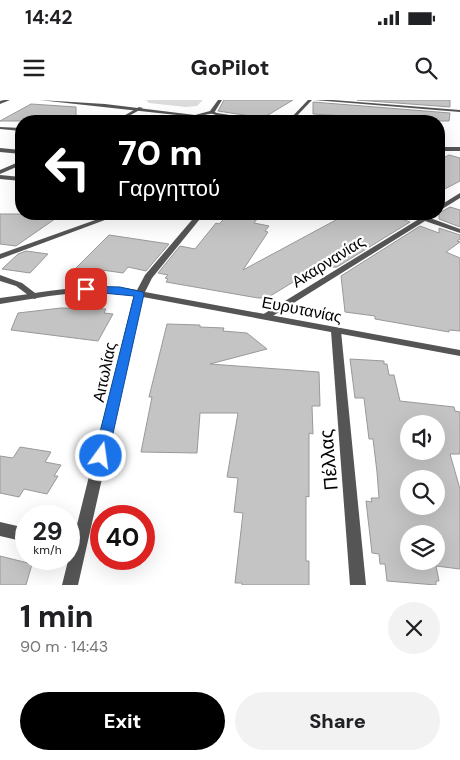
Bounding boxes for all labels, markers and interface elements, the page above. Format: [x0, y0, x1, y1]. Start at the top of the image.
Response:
text: 14:42 [25, 5, 72, 30]
text: GoPilot [191, 53, 269, 82]
icon: menu [20, 54, 48, 82]
icon: search [412, 54, 440, 82]
text: 70 m [118, 130, 202, 176]
icon: left [35, 135, 100, 200]
text: Γαργηττού [118, 174, 220, 203]
street label: Ακαρνανίας [288, 230, 369, 292]
pin [65, 268, 107, 310]
icon: arrive [72, 275, 100, 303]
street label: Ευρυτανίας [260, 291, 344, 328]
street label: Αιτωλίας [88, 340, 121, 404]
map controls [400, 415, 445, 570]
button: sound [400, 415, 445, 460]
street label: Πέλλας [313, 428, 344, 491]
position arrow [74, 429, 126, 481]
button: search [400, 470, 445, 515]
speed limit sign: 40 [90, 505, 155, 570]
text: 29 [32, 515, 63, 548]
button: layers [400, 525, 445, 570]
text: km/h [33, 542, 62, 558]
text: 1 min [20, 597, 93, 636]
button: close [388, 602, 440, 654]
text: 90 m · 14:43 [20, 636, 108, 657]
button: Exit [20, 692, 225, 750]
button: Share [235, 692, 440, 750]

